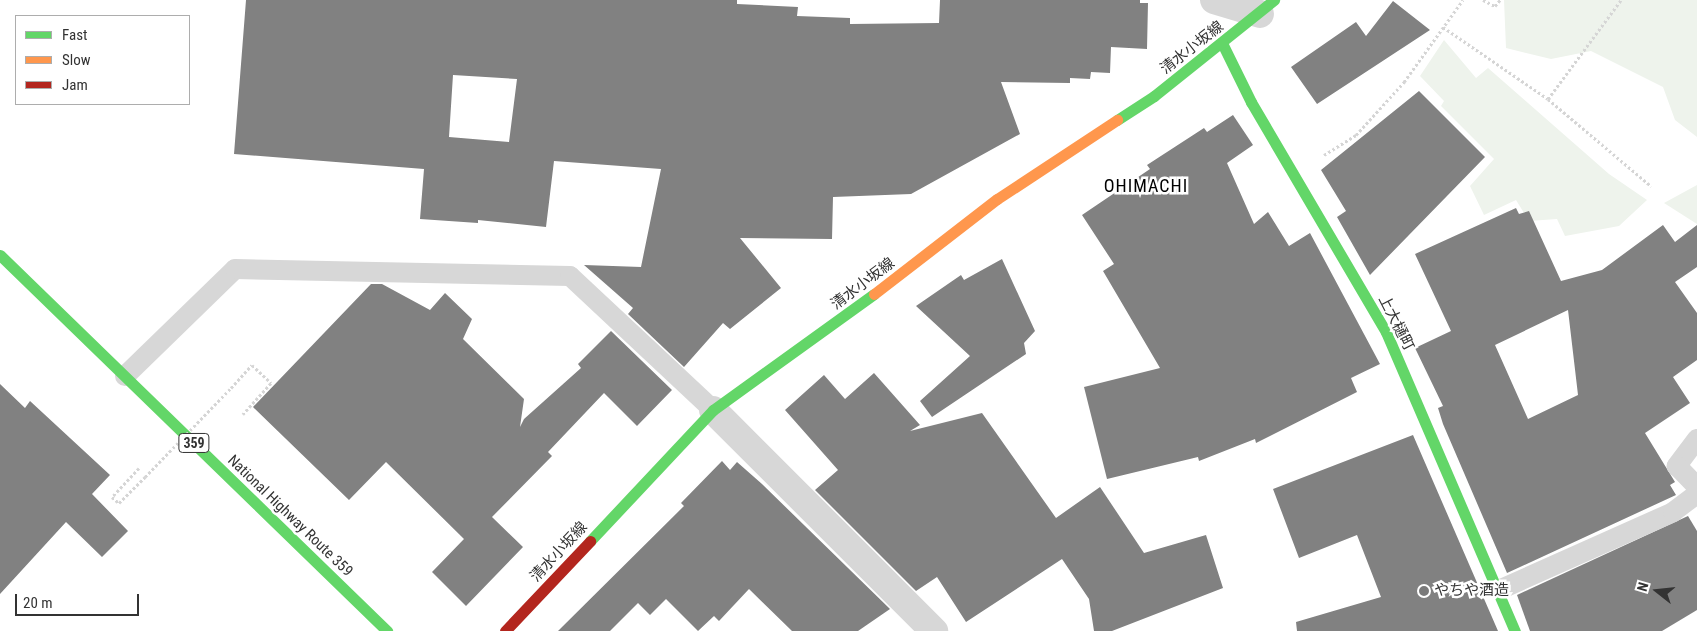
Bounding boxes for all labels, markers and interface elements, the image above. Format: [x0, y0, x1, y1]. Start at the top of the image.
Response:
legend [15, 15, 190, 105]
street label: 清水小坂線 [1157, 18, 1227, 78]
text: Fast [62, 26, 87, 44]
text: Slow [62, 51, 91, 69]
text: Jam [62, 76, 88, 94]
district label: OHIMACHI [1103, 175, 1189, 197]
street label: 清水小坂線 [828, 254, 898, 314]
street label: 上大樋町 [1374, 292, 1418, 354]
road number: 359 [178, 432, 210, 454]
street label: National Highway Route 359 [224, 452, 356, 580]
street label: 清水小坂線 [527, 518, 591, 586]
north arrow [1632, 566, 1682, 616]
text: N [1634, 581, 1651, 593]
place label: やちや酒造 [1434, 582, 1509, 600]
scale bar [18, 584, 141, 616]
marker: やちや酒造 [1418, 585, 1430, 597]
text: 20 m [23, 594, 53, 612]

